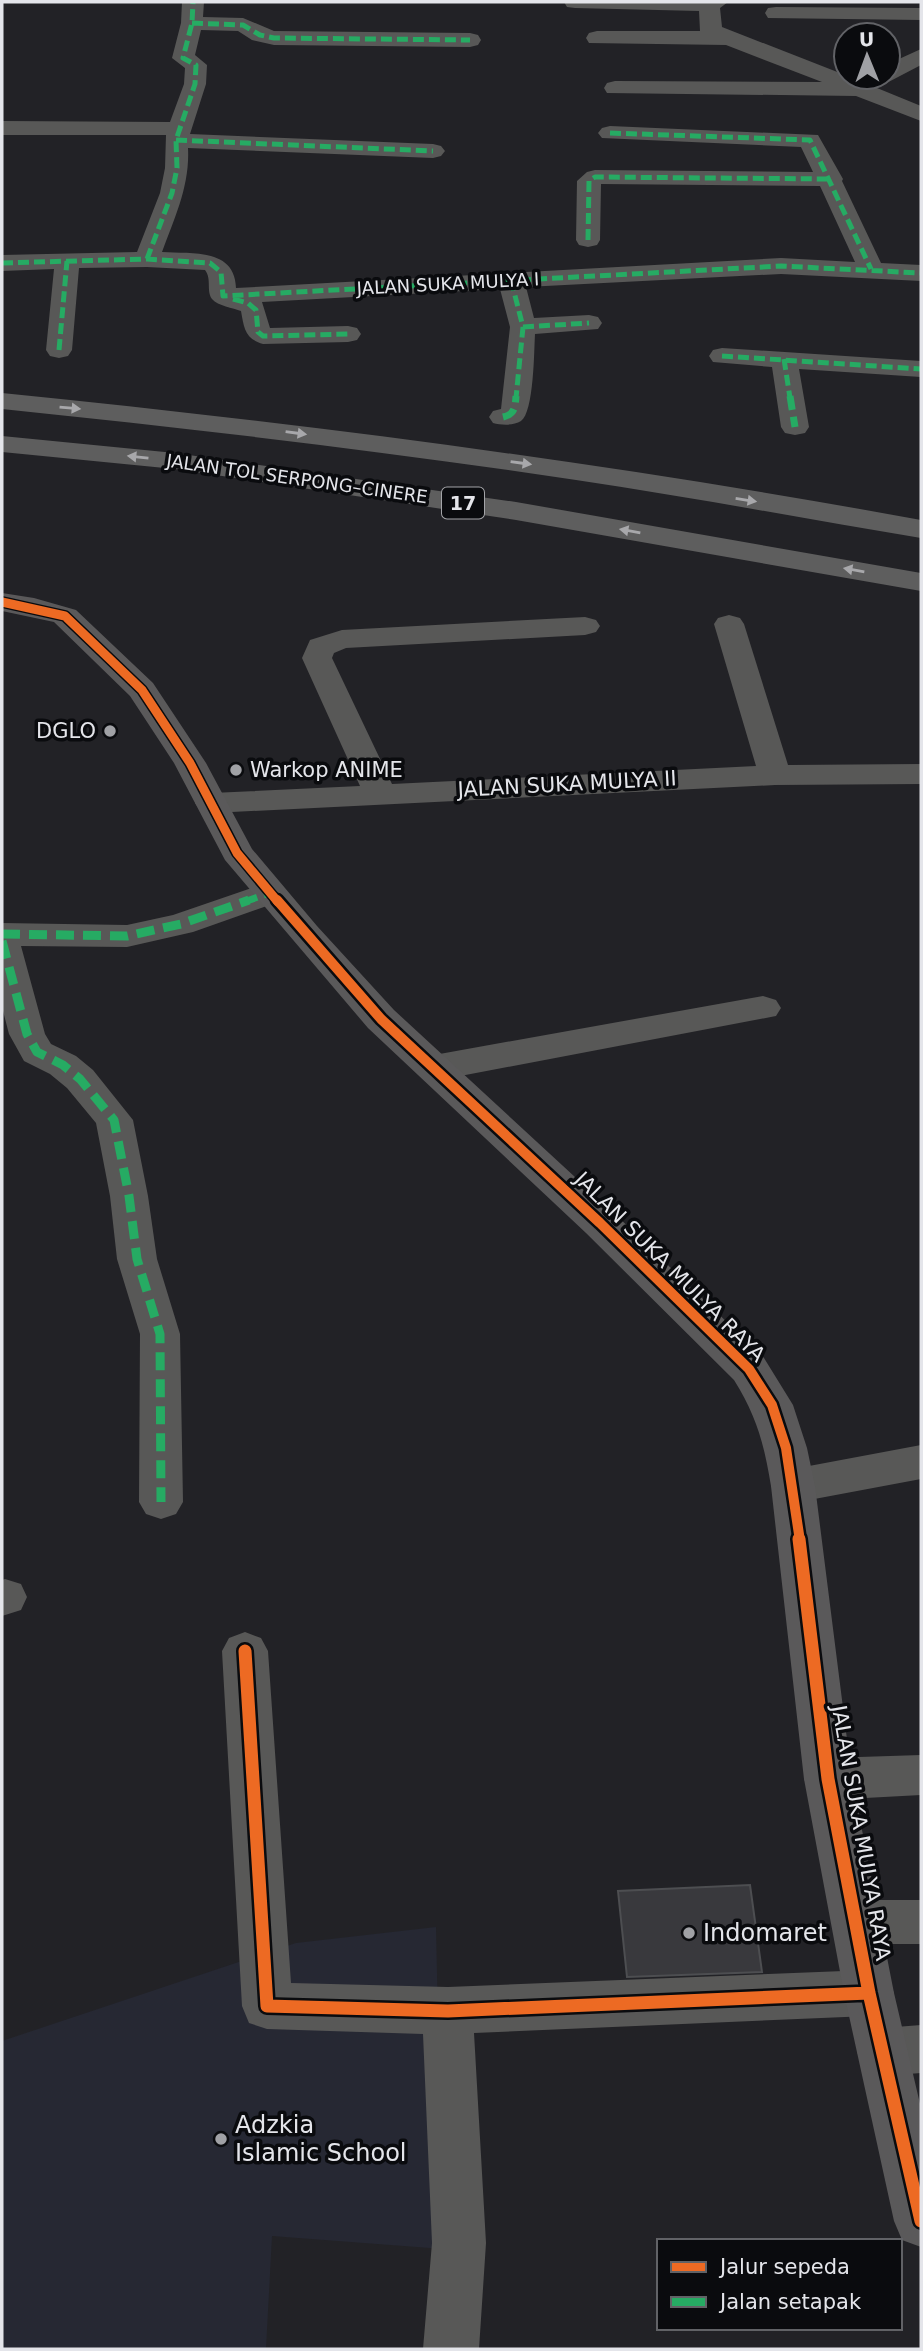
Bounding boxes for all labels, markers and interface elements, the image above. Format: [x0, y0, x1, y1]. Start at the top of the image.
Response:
north arrow [832, 21, 902, 91]
text: U [859, 28, 875, 50]
street label: JALAN SUKA MULYA I [355, 268, 540, 299]
one-way arrow [59, 402, 81, 413]
one-way arrow [285, 427, 307, 438]
street label: JALAN TOL SERPONG–CINERE [164, 450, 429, 507]
one-way arrow [127, 451, 149, 462]
one-way arrow [510, 458, 532, 469]
road number: 17 [442, 488, 484, 518]
one-way arrow [735, 495, 757, 506]
one-way arrow [619, 525, 641, 536]
one-way arrow [843, 564, 865, 575]
place label: DGLO [36, 719, 96, 743]
marker: DGLO [102, 723, 118, 739]
place label: Warkop ANIME [250, 758, 403, 782]
marker: Warkop ANIME [228, 762, 244, 778]
street label: JALAN SUKA MULYA II [455, 766, 677, 802]
street label: JALAN SUKA MULYA RAYA [569, 1166, 770, 1367]
street label: JALAN SUKA MULYA RAYA [826, 1701, 895, 1963]
place label: Indomaret [703, 1919, 827, 1947]
marker: Indomaret [681, 1925, 697, 1941]
place label: Adzkia Islamic School [235, 2111, 407, 2167]
marker: Adzkia Islamic School [213, 2131, 229, 2147]
legend [657, 2239, 902, 2330]
text: Jalur sepeda [718, 2255, 850, 2279]
text: Jalan setapak [718, 2290, 862, 2314]

